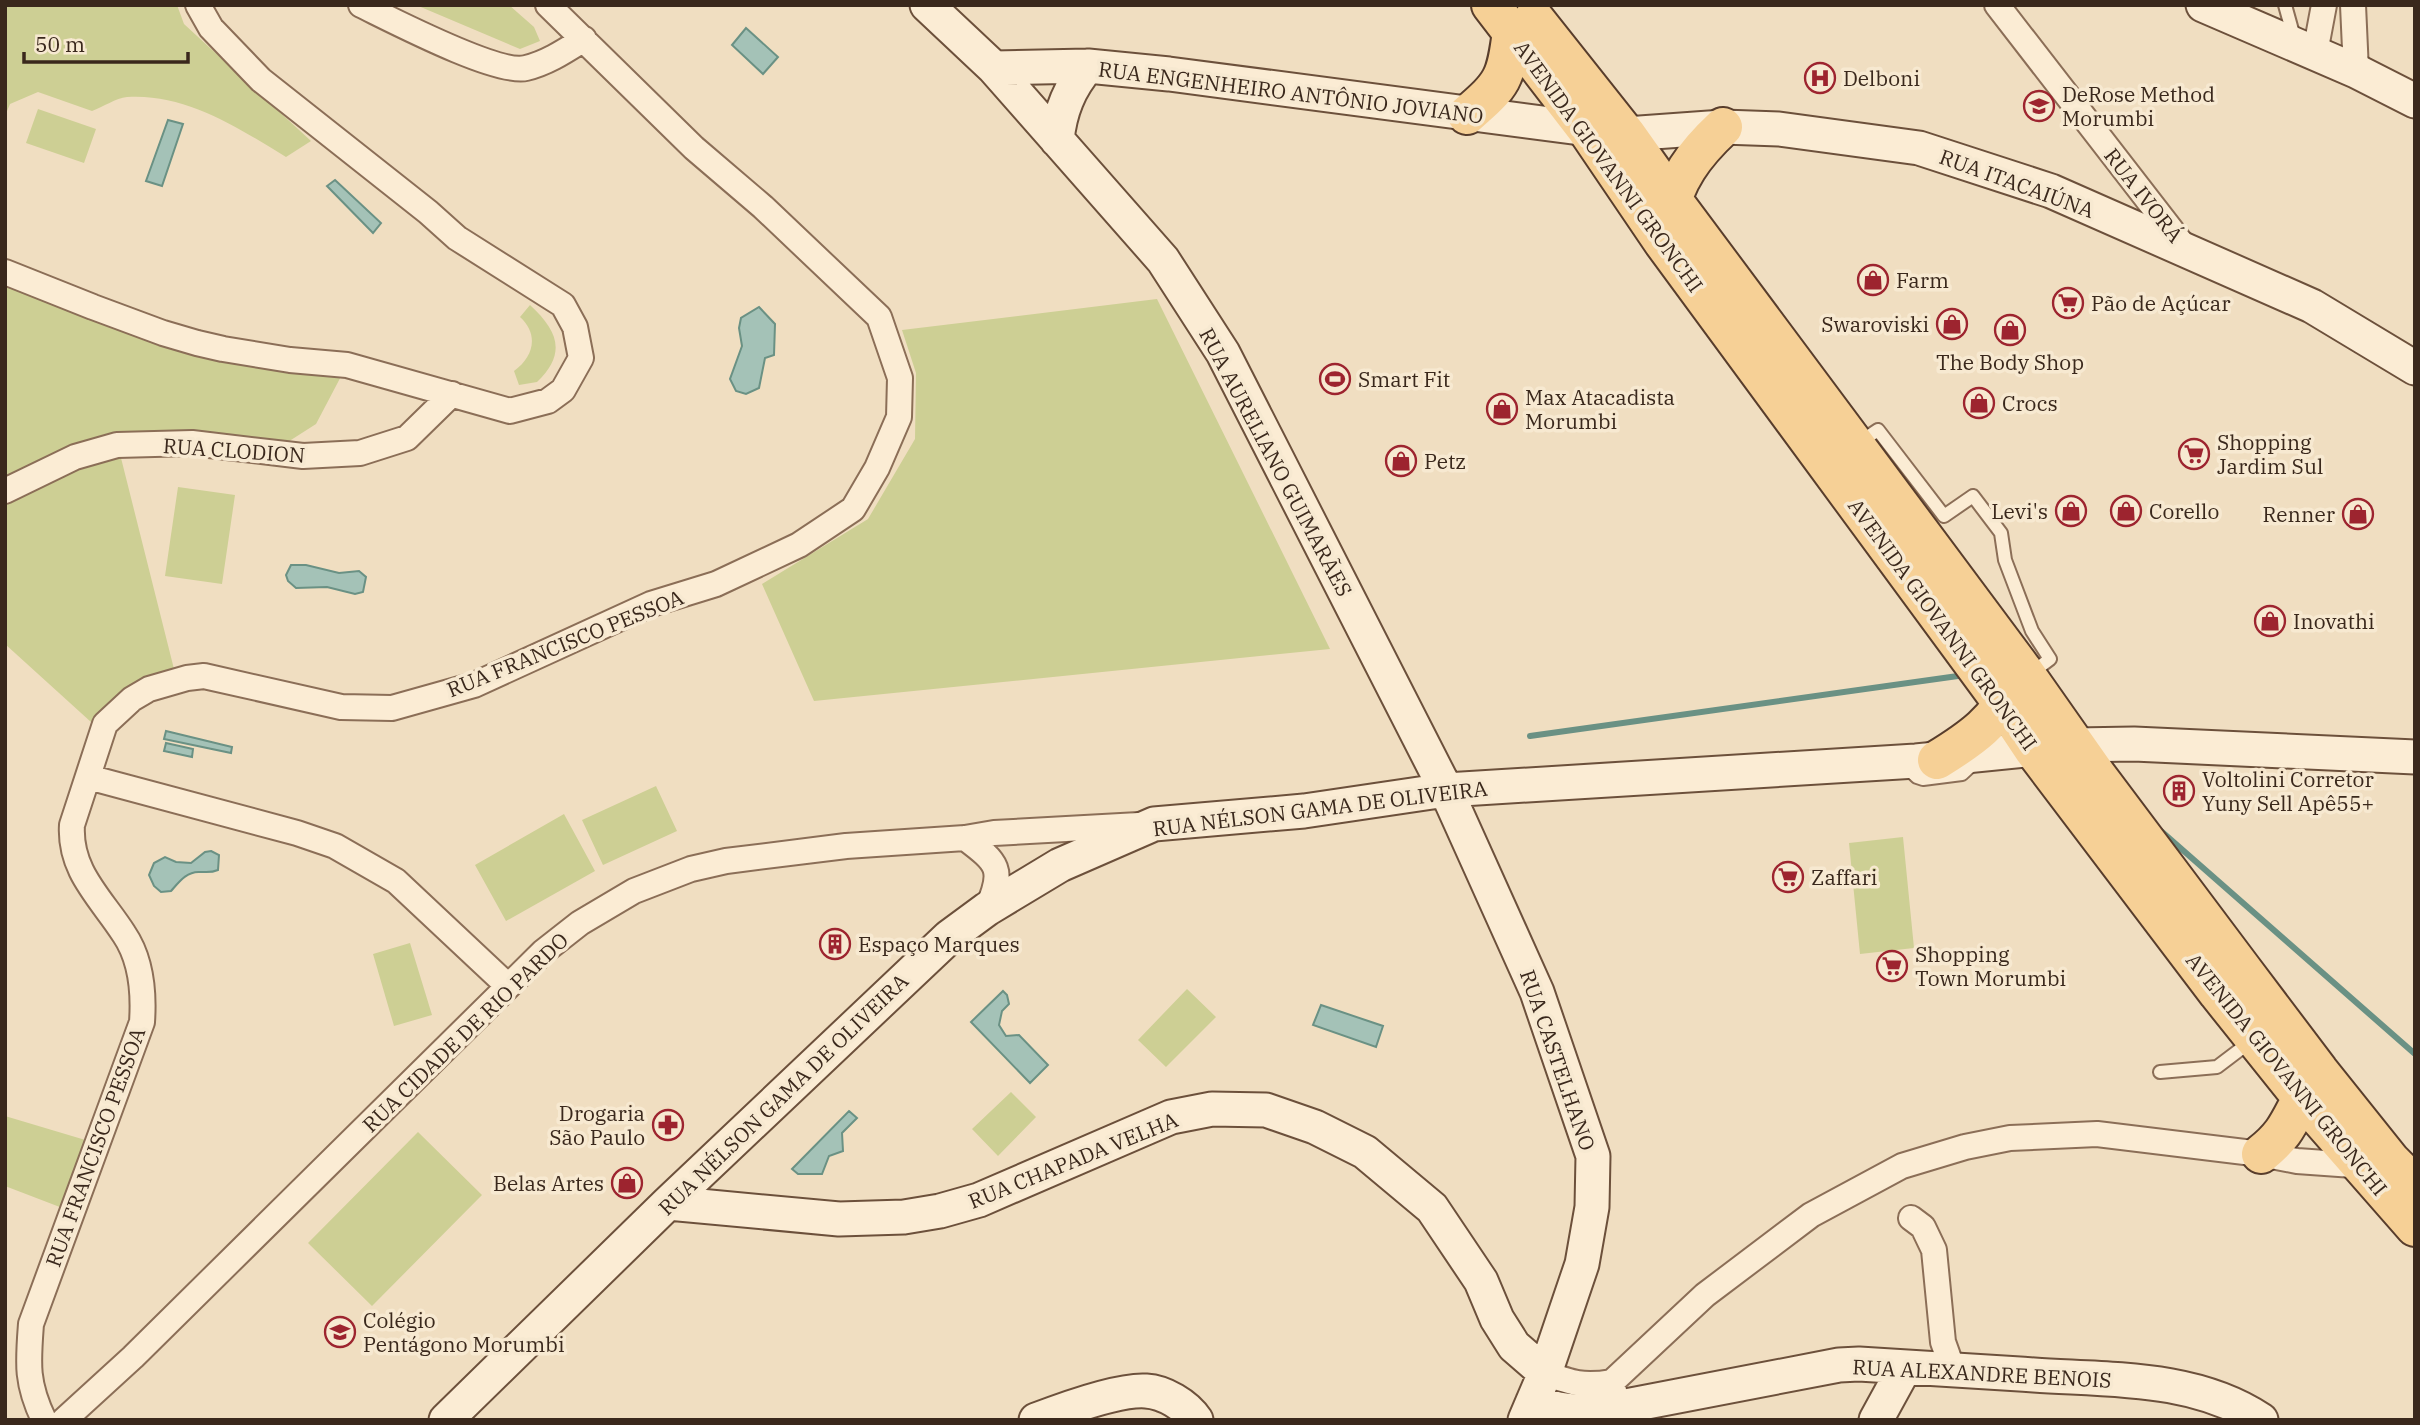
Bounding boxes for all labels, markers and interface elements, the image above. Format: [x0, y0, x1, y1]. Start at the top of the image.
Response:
scale bar [24, 21, 189, 65]
text: 50 m [35, 30, 85, 58]
street label: AVENIDA GIOVANNI GRONCHI [1508, 34, 1710, 298]
street label: RUA ENGENHEIRO ANTÔNIO JOVIANO [1097, 54, 1485, 130]
hospital icon: Delboni [1803, 61, 1837, 95]
place label: Delboni [1843, 64, 1920, 92]
place label: DeRose Method Morumbi [2062, 80, 2215, 132]
school or university icon: DeRose Method Morumbi [2022, 89, 2056, 123]
street label: RUA ITACAIÚNA [1936, 142, 2099, 224]
street label: RUA IVORÁ [2098, 142, 2190, 248]
shop icon: Farm [1856, 263, 1890, 297]
place label: Farm [1896, 266, 1949, 294]
supermarket icon: Pão de Açúcar [2051, 286, 2085, 320]
place label: Pão de Açúcar [2091, 289, 2231, 317]
shop icon: Swaroviski [1935, 307, 1969, 341]
place label: Swaroviski [1821, 310, 1929, 338]
shop icon: The Body Shop [1993, 313, 2027, 347]
street label: RUA AURELIANO GUIMARÃES [1193, 323, 1359, 601]
place label: The Body Shop [1936, 348, 2084, 376]
sports icon: Smart Fit [1318, 362, 1352, 396]
place label: Smart Fit [1358, 365, 1450, 393]
place label: Max Atacadista Morumbi [1525, 383, 1675, 435]
shop icon: Crocs [1962, 386, 1996, 420]
place label: Crocs [2002, 389, 2058, 417]
shop icon: Max Atacadista Morumbi [1485, 392, 1519, 426]
place label: Shopping Jardim Sul [2217, 428, 2323, 480]
street label: RUA CLODION [162, 431, 306, 469]
supermarket icon: Shopping Jardim Sul [2177, 437, 2211, 471]
shop icon: Petz [1384, 444, 1418, 478]
place label: Petz [1424, 447, 1466, 475]
street label: AVENIDA GIOVANNI GRONCHI [1842, 492, 2044, 756]
shop icon: Levi's [2054, 494, 2088, 528]
shop icon: Corello [2109, 494, 2143, 528]
place label: Levi's [1991, 497, 2048, 525]
place label: Corello [2149, 497, 2219, 525]
shop icon: Renner [2341, 497, 2375, 531]
place label: Renner [2263, 500, 2336, 528]
street label: RUA FRANCISCO PESSOA [443, 582, 688, 703]
shop icon: Inovathi [2253, 604, 2287, 638]
place label: Inovathi [2293, 607, 2375, 635]
place label: Voltolini Corretor Yuny Sell Apê55+ [2202, 765, 2374, 817]
street label: RUA NÉLSON GAMA DE OLIVEIRA [1151, 773, 1490, 842]
building icon: Voltolini Corretor Yuny Sell Apê55+ [2162, 774, 2196, 808]
supermarket icon: Zaffari [1771, 860, 1805, 894]
place label: Zaffari [1811, 863, 1878, 891]
street label: RUA CIDADE DE RIO PARDO [356, 926, 574, 1138]
building icon: Espaço Marques [818, 927, 852, 961]
place label: Espaço Marques [858, 930, 1020, 958]
place label: Shopping Town Morumbi [1915, 940, 2066, 992]
street label: AVENIDA GIOVANNI GRONCHI [2180, 947, 2394, 1201]
supermarket icon: Shopping Town Morumbi [1875, 949, 1909, 983]
street label: RUA NÉLSON GAMA DE OLIVEIRA [652, 966, 914, 1221]
street label: RUA CASTELHANO [1514, 966, 1602, 1154]
street label: RUA FRANCISCO PESSOA [39, 1023, 152, 1271]
place label: Drogaria São Paulo [549, 1099, 645, 1151]
street label: RUA CHAPADA VELHA [964, 1105, 1182, 1215]
pharmacy icon: Drogaria São Paulo [651, 1108, 685, 1142]
shop icon: Belas Artes [610, 1166, 644, 1200]
place label: Belas Artes [493, 1169, 604, 1197]
place label: Colégio Pentágono Morumbi [363, 1306, 565, 1358]
school or university icon: Colégio Pentágono Morumbi [323, 1315, 357, 1349]
street label: RUA ALEXANDRE BENOIS [1852, 1352, 2112, 1394]

